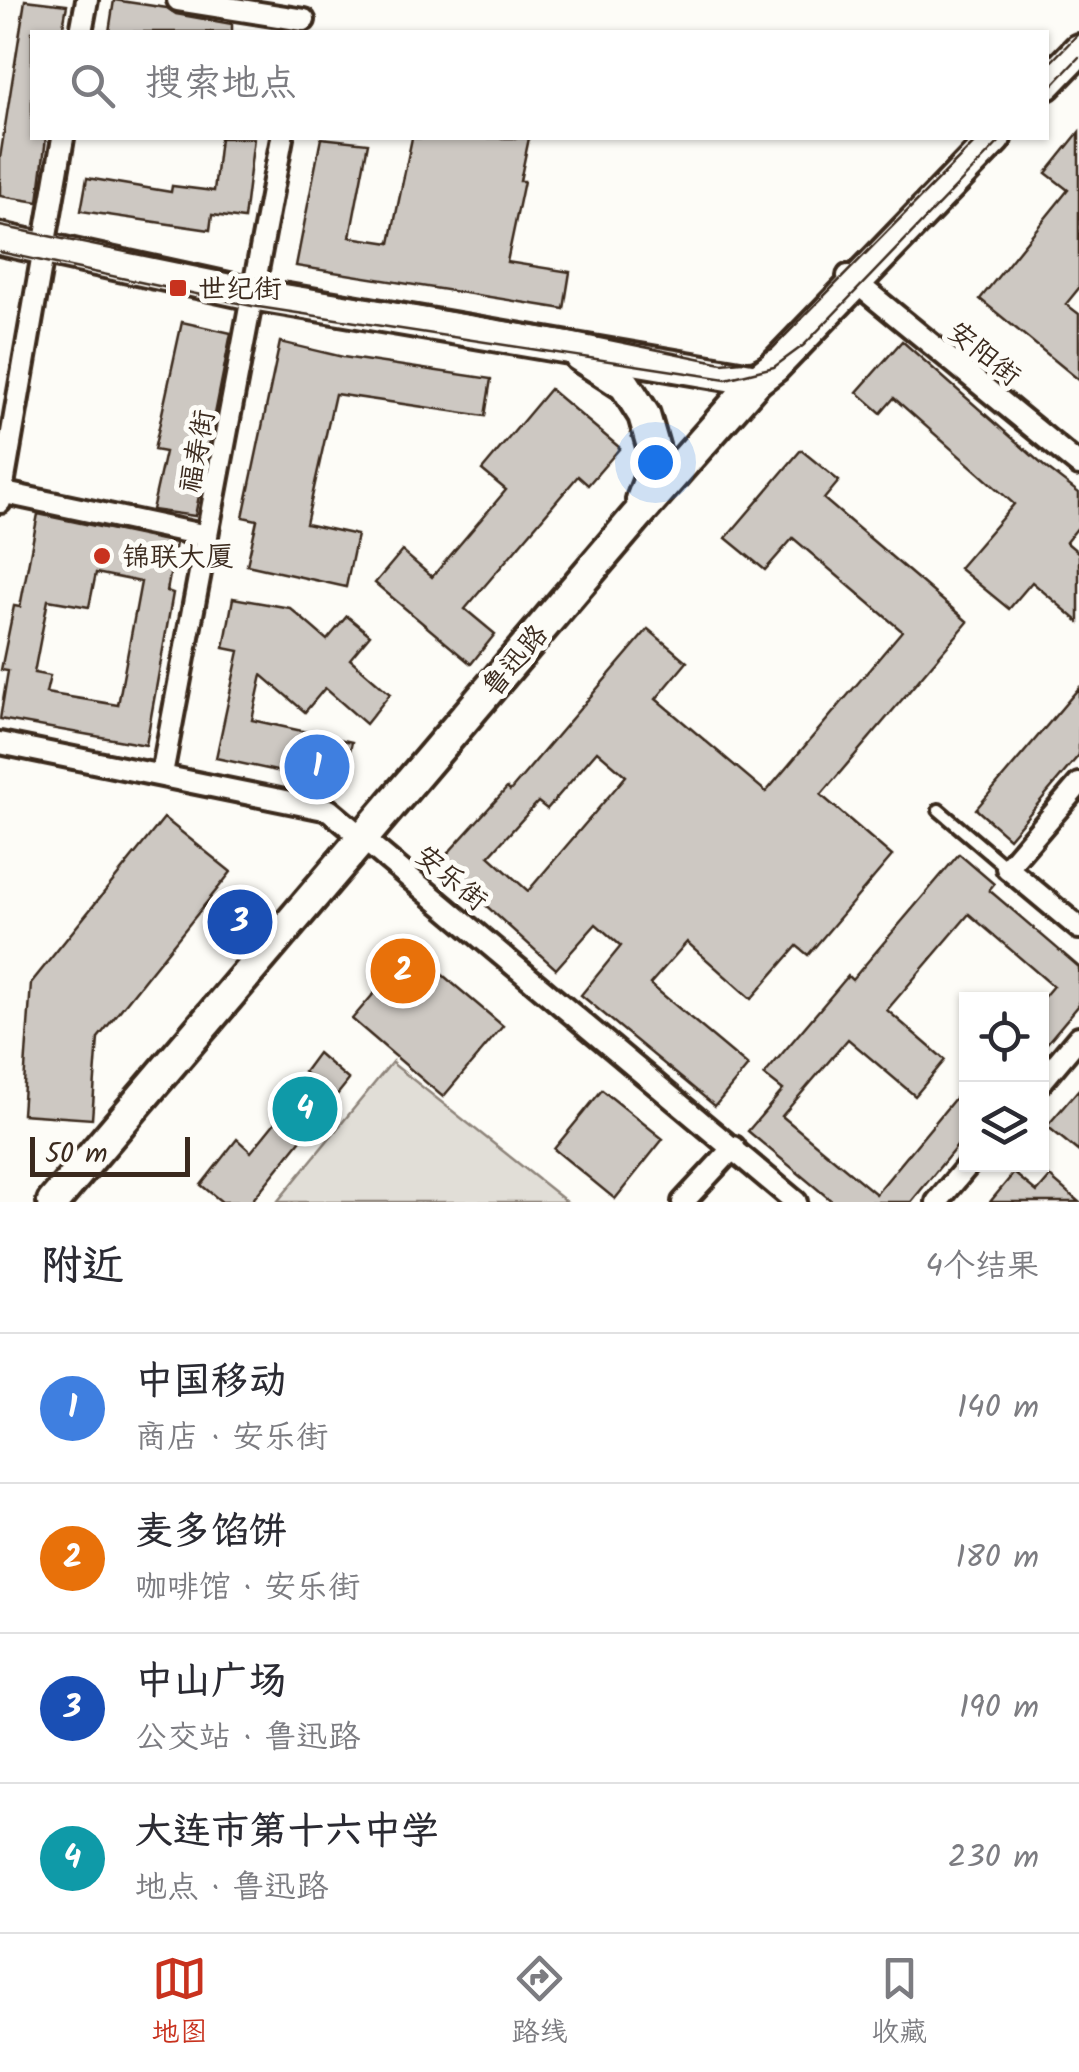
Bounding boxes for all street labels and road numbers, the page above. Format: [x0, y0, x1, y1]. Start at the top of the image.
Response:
street label: 安阳街 [937, 311, 1030, 399]
street label: 福寿街 [168, 406, 229, 497]
street label: 鲁迅路 [472, 615, 560, 708]
street label: 安乐街 [404, 835, 497, 923]

